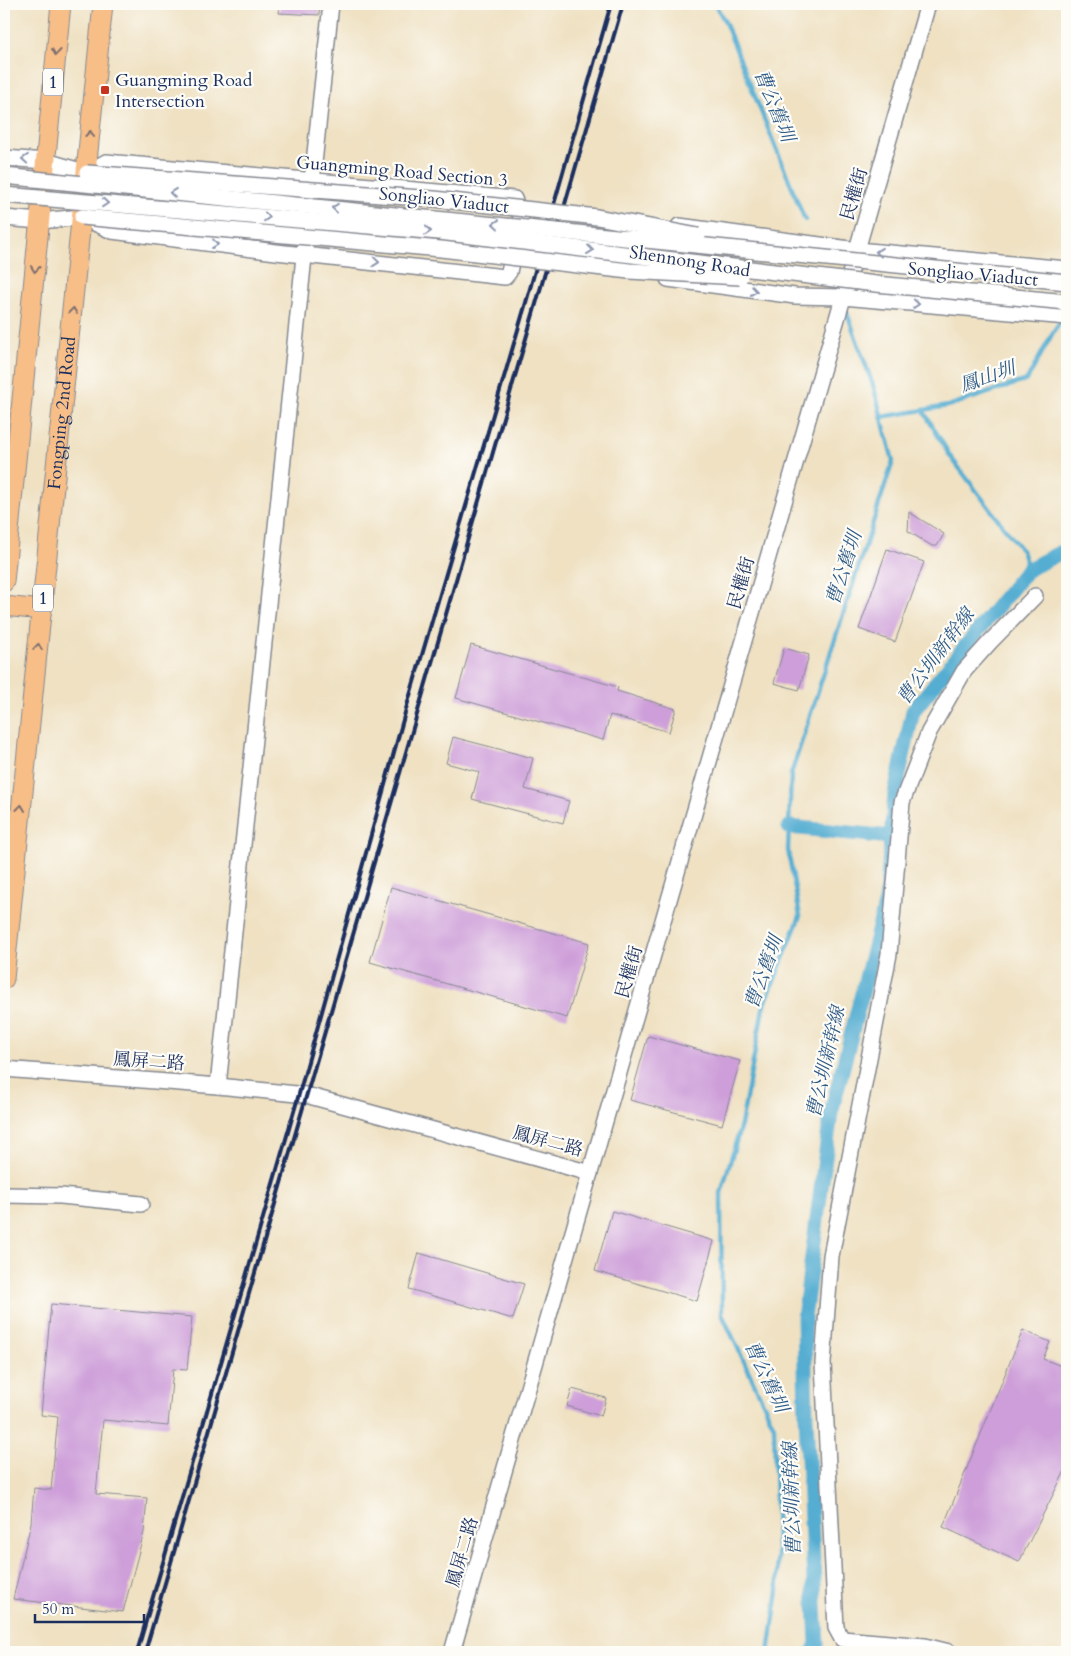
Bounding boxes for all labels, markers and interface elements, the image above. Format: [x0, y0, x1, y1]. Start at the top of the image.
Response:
one-way arrow [51, 49, 62, 57]
water label: 曹公舊圳 [748, 65, 801, 148]
road number: 1 [43, 68, 63, 95]
place label: Guangming Road Intersection [115, 68, 253, 114]
marker: Guangming Road Intersection [99, 84, 111, 96]
one-way arrow [85, 130, 96, 138]
street label: Guangming Road Section 3 [295, 150, 509, 193]
one-way arrow [20, 154, 28, 165]
street label: 民權街 [835, 165, 874, 224]
street label: Songliao Viaduct [378, 181, 510, 220]
one-way arrow [169, 187, 177, 198]
one-way arrow [101, 197, 109, 208]
one-way arrow [330, 203, 338, 214]
one-way arrow [263, 211, 271, 222]
one-way arrow [492, 219, 500, 230]
one-way arrow [425, 225, 433, 236]
one-way arrow [211, 238, 219, 249]
street label: Shennong Road [628, 240, 753, 283]
one-way arrow [586, 244, 594, 255]
one-way arrow [875, 247, 883, 258]
one-way arrow [373, 256, 381, 267]
street label: Songliao Viaduct [907, 256, 1039, 293]
one-way arrow [30, 266, 41, 274]
one-way arrow [750, 285, 759, 295]
one-way arrow [912, 298, 920, 309]
one-way arrow [67, 307, 78, 315]
street label: Fongping 2nd Road [42, 335, 82, 491]
water label: 鳳山圳 [956, 354, 1021, 399]
water label: 曹公舊圳 [820, 525, 869, 608]
street label: 民權街 [722, 554, 761, 613]
road number: 1 [33, 584, 53, 612]
water label: 曹公圳新幹線 [891, 602, 982, 710]
one-way arrow [32, 642, 43, 650]
one-way arrow [15, 804, 26, 812]
water label: 曹公舊圳 [739, 929, 790, 1013]
street label: 民權街 [610, 943, 649, 1002]
water label: 曹公圳新幹線 [800, 1002, 852, 1121]
street label: 鳳屏二路 [112, 1047, 186, 1076]
street label: 鳳屏二路 [510, 1120, 586, 1163]
water label: 曹公舊圳 [738, 1336, 795, 1419]
water label: 曹公圳新幹線 [777, 1440, 807, 1556]
street label: 鳳屏二路 [441, 1514, 484, 1590]
scale bar [35, 1591, 144, 1623]
text: 50 m [42, 1599, 74, 1619]

